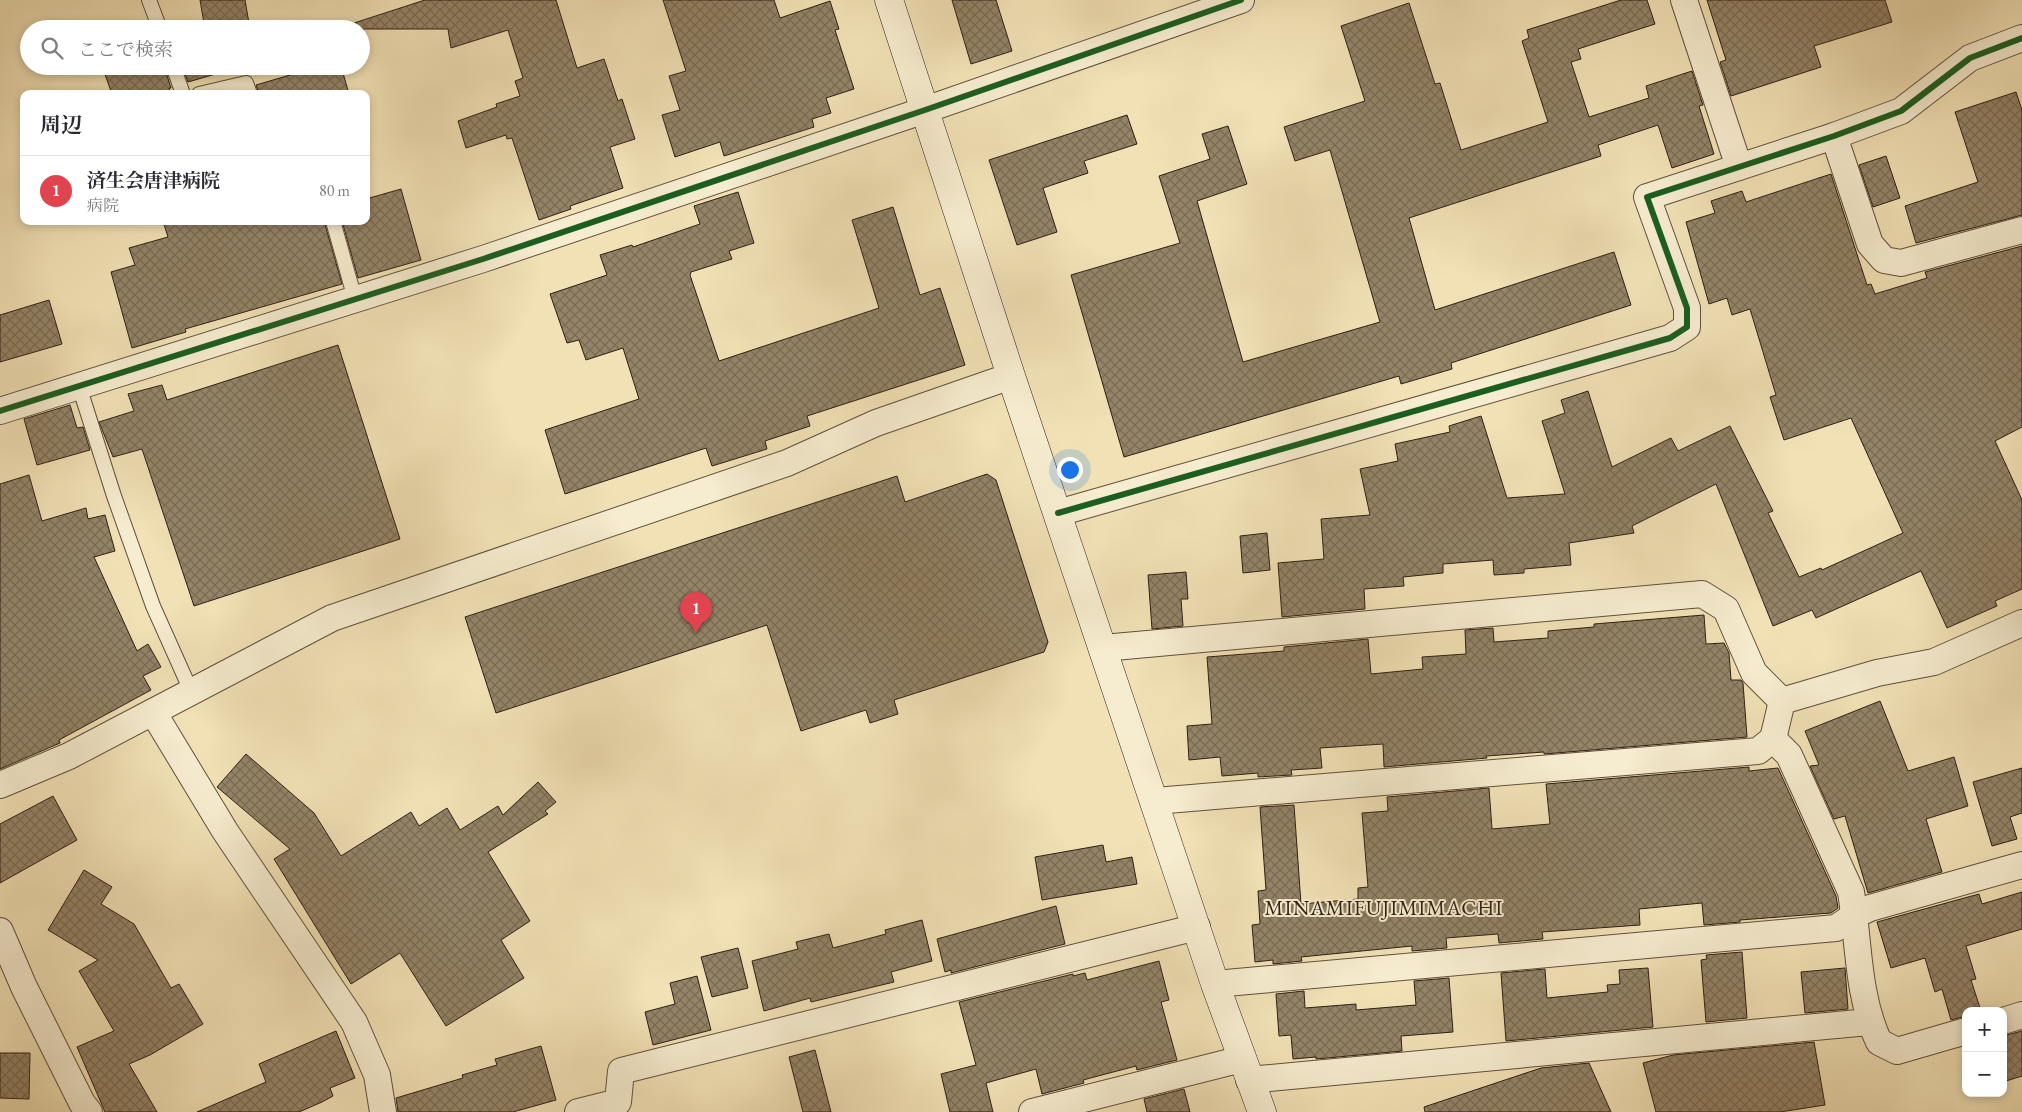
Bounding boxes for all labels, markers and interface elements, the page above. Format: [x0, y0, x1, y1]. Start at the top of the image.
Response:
search box [20, 20, 370, 75]
icon: search [38, 34, 66, 62]
text: ここで検索 [78, 37, 173, 62]
text: 周辺 [40, 111, 82, 138]
text: 済生会唐津病院 [87, 168, 220, 193]
text: 1 [52, 180, 60, 201]
text: 80 m [319, 180, 350, 201]
text: 病院 [87, 195, 119, 216]
your location [1057, 457, 1083, 483]
pin: 1 [680, 592, 712, 633]
district label: MINAMIFUJIMIMACHI [1265, 894, 1503, 921]
map controls [1962, 1007, 2007, 1097]
button: + [1962, 1007, 2007, 1052]
button: − [1962, 1052, 2007, 1097]

